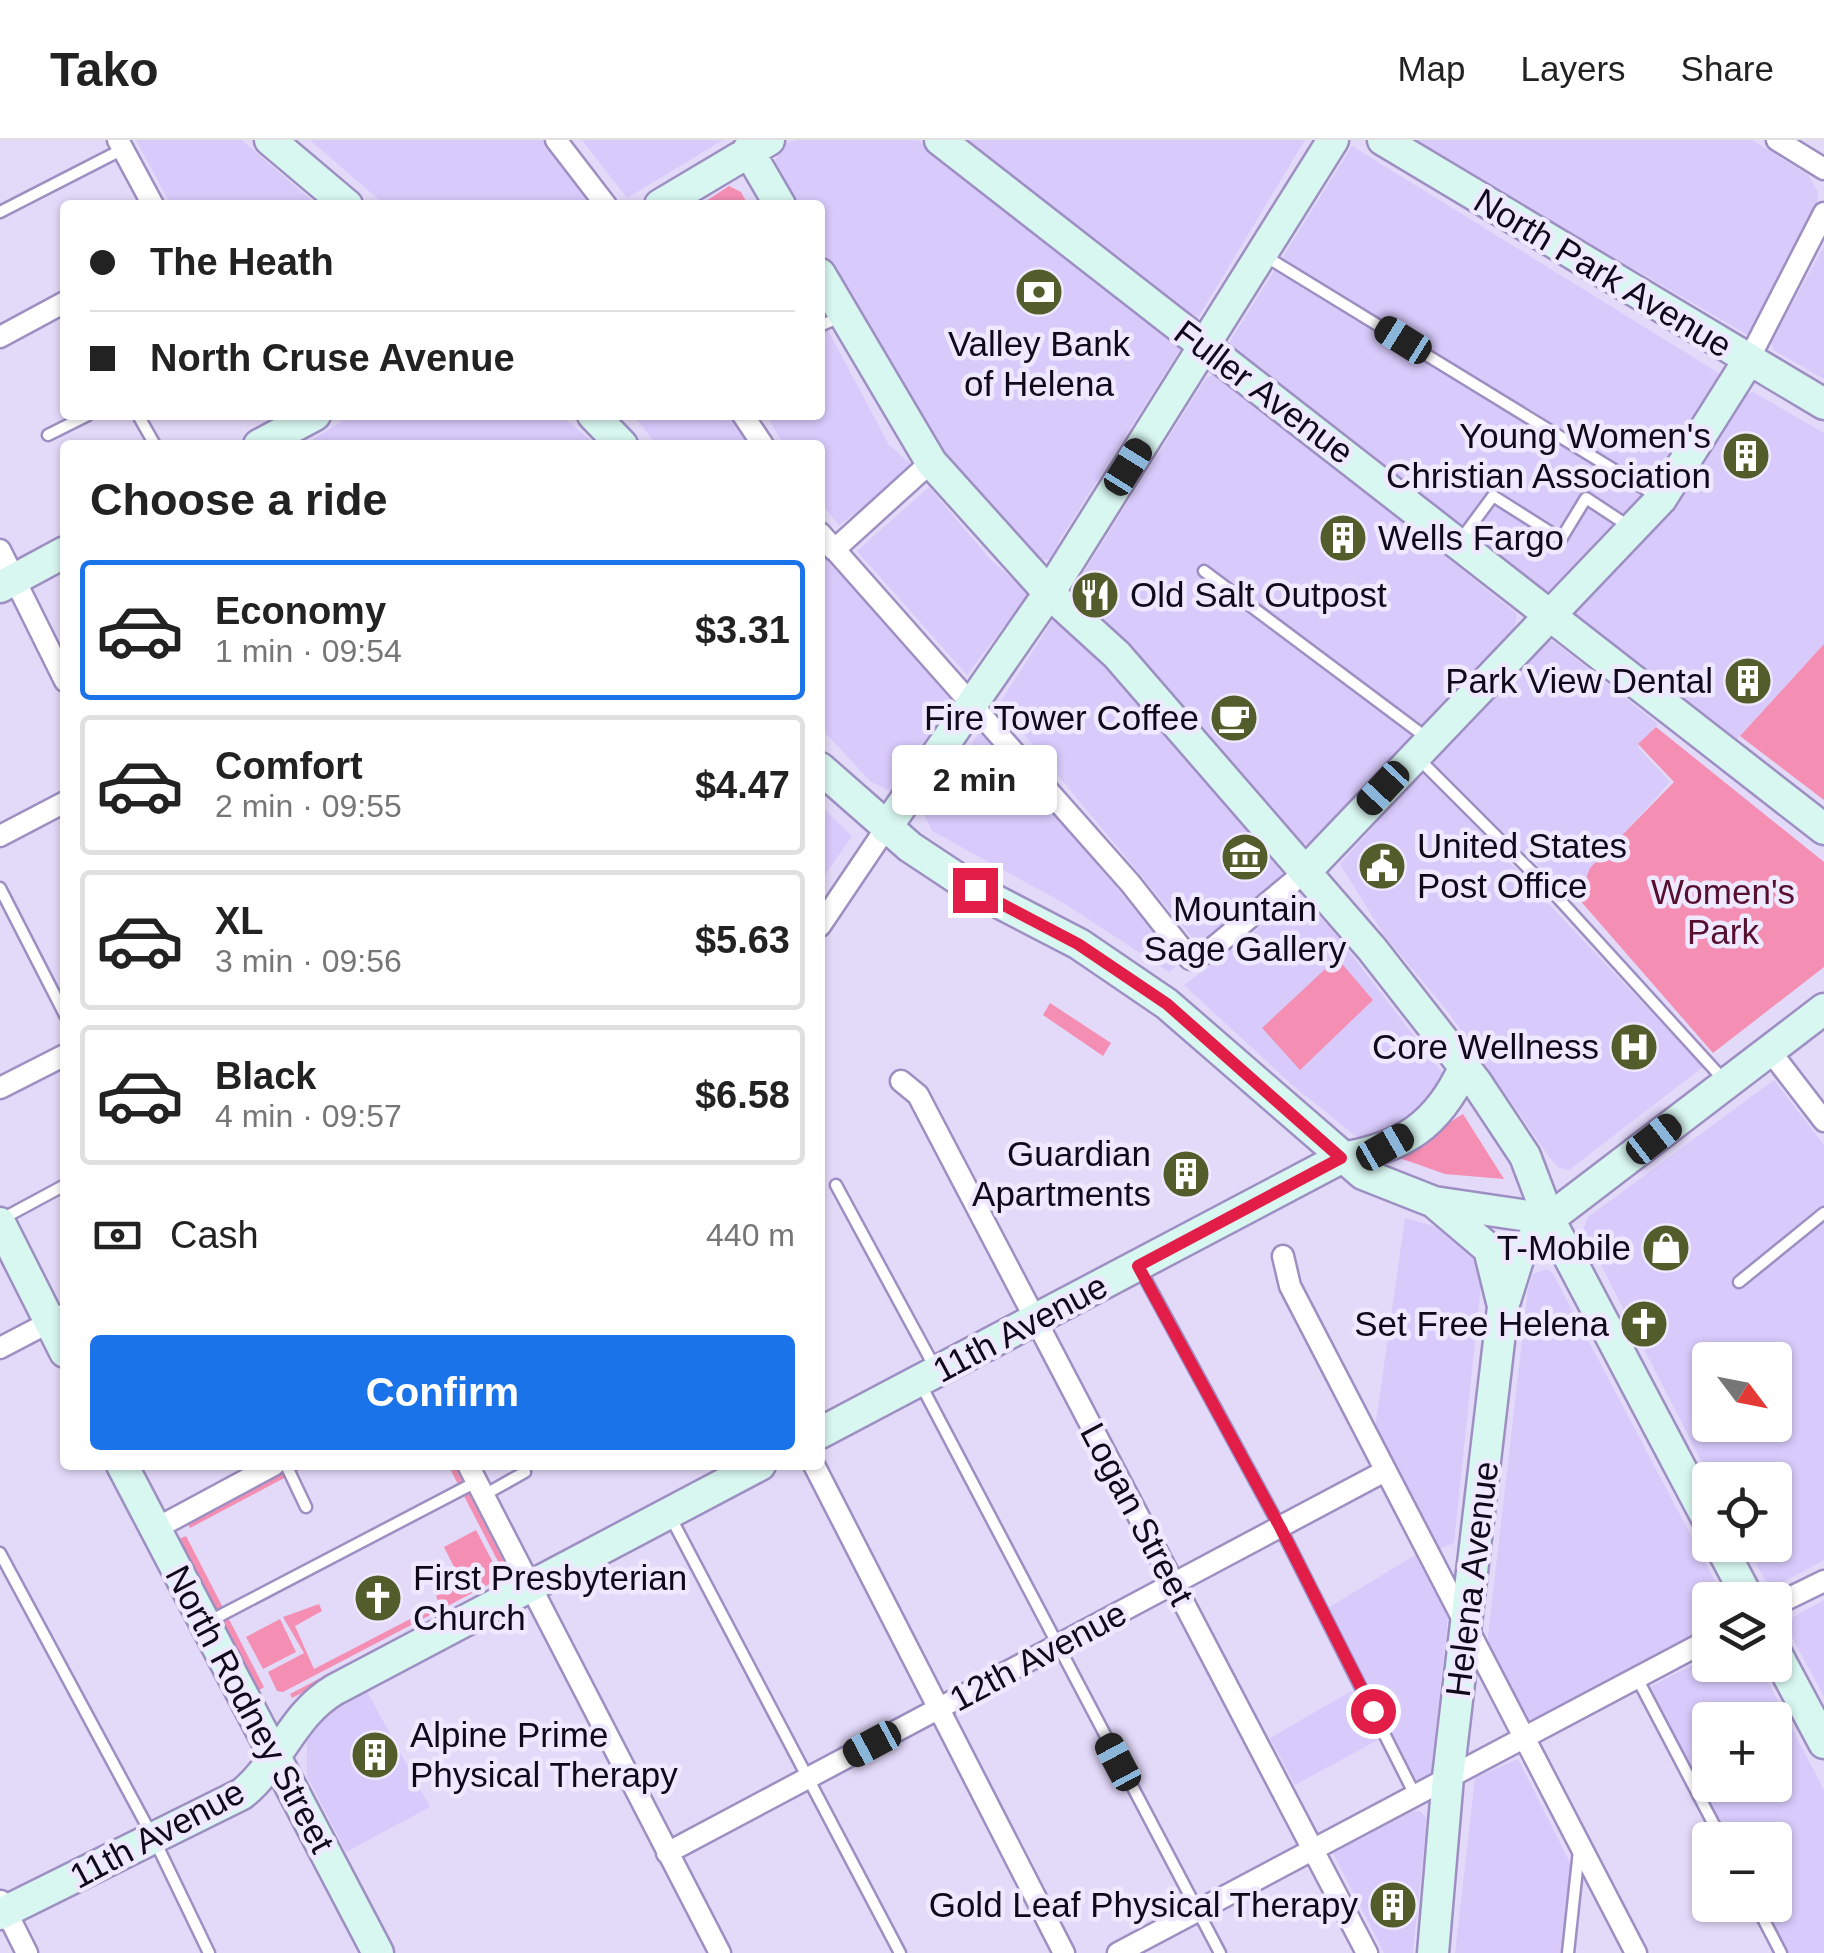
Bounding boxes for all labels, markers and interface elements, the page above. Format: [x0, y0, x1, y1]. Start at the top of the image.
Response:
text: Tako [50, 43, 158, 96]
text: Map [1397, 49, 1466, 88]
text: Layers [1521, 49, 1626, 88]
text: Share [1681, 49, 1774, 88]
street label: North Park Avenue [1468, 180, 1739, 365]
text: The Heath [150, 241, 334, 283]
bank icon: Valley Bank of Helena [1013, 266, 1065, 318]
car [1370, 311, 1436, 369]
street label: Fuller Avenue [1167, 312, 1361, 471]
place label: Valley Bank of Helena [948, 324, 1131, 403]
text: North Cruse Avenue [150, 337, 515, 379]
place label: Young Women's Christian Association [1386, 416, 1711, 495]
building icon: Young Women's Christian Association [1720, 430, 1772, 482]
car [1099, 434, 1157, 500]
text: Choose a ride [90, 474, 388, 525]
building icon: Wells Fargo [1317, 512, 1369, 564]
place label: Wells Fargo [1378, 518, 1564, 557]
restaurant icon: Old Salt Outpost [1069, 569, 1121, 621]
place label: Old Salt Outpost [1130, 575, 1387, 614]
icon: car [95, 585, 185, 675]
text: Economy [215, 590, 386, 632]
text: $3.31 [695, 609, 790, 651]
text: 1 min · 09:54 [215, 633, 402, 669]
building icon: Park View Dental [1722, 655, 1774, 707]
place label: Park View Dental [1445, 661, 1713, 700]
cafe icon: Fire Tower Coffee [1208, 692, 1260, 744]
place label: Fire Tower Coffee [924, 698, 1199, 737]
icon: car [95, 740, 185, 830]
text: Comfort [215, 745, 363, 787]
callout: 2 min [892, 745, 1058, 815]
car [1352, 756, 1414, 820]
text: 2 min [933, 762, 1016, 798]
text: $4.47 [695, 764, 790, 806]
text: 2 min · 09:55 [215, 788, 402, 824]
place label: United States Post Office [1417, 826, 1627, 905]
museum icon: Mountain Sage Gallery [1219, 831, 1271, 883]
public building icon: United States Post Office [1356, 840, 1408, 892]
route end [953, 868, 998, 913]
park label: Women's Park [1651, 872, 1795, 951]
place label: Mountain Sage Gallery [1144, 889, 1347, 968]
icon: car [95, 895, 185, 985]
text: XL [215, 900, 264, 942]
text: $5.63 [695, 919, 790, 961]
text: 3 min · 09:56 [215, 943, 402, 979]
hospital icon: Core Wellness [1608, 1021, 1660, 1073]
place label: Core Wellness [1372, 1027, 1599, 1066]
icon: car [95, 1050, 185, 1140]
text: Black [215, 1055, 316, 1097]
text: $6.58 [695, 1074, 790, 1116]
text: 4 min · 09:57 [215, 1098, 402, 1134]
car [1621, 1109, 1687, 1169]
car [1352, 1119, 1418, 1175]
place label: Guardian Apartments [972, 1134, 1151, 1213]
building icon: Guardian Apartments [1160, 1148, 1212, 1200]
icon: cash [90, 1208, 145, 1263]
text: Cash [170, 1214, 259, 1256]
text: 440 m [706, 1217, 795, 1253]
shop icon: T-Mobile [1640, 1222, 1692, 1274]
place label: T-Mobile [1497, 1228, 1631, 1267]
street label: 11th Avenue [926, 1265, 1113, 1390]
church icon: Set Free Helena [1618, 1298, 1670, 1350]
place label: Set Free Helena [1354, 1304, 1610, 1343]
button: Confirm [90, 1335, 795, 1450]
north arrow [1692, 1342, 1792, 1442]
map controls [1692, 1342, 1792, 1922]
street label: Logan Street [1073, 1416, 1202, 1612]
street label: Helena Avenue [1438, 1459, 1505, 1699]
button: locate [1692, 1462, 1792, 1562]
place label: First Presbyterian Church [413, 1558, 687, 1637]
street label: North Rodney Street [158, 1559, 343, 1859]
church icon: First Presbyterian Church [352, 1572, 404, 1624]
button: layers [1692, 1582, 1792, 1682]
street label: 12th Avenue [943, 1593, 1133, 1718]
route start [1351, 1689, 1396, 1734]
button: + [1692, 1702, 1792, 1802]
place label: Alpine Prime Physical Therapy [410, 1715, 678, 1794]
car [838, 1717, 906, 1771]
car [1091, 1728, 1145, 1796]
building icon: Alpine Prime Physical Therapy [349, 1729, 401, 1781]
street label: 11th Avenue [63, 1771, 250, 1896]
button: − [1692, 1822, 1792, 1922]
building icon: Gold Leaf Physical Therapy [1367, 1879, 1419, 1931]
place label: Gold Leaf Physical Therapy [929, 1885, 1358, 1924]

